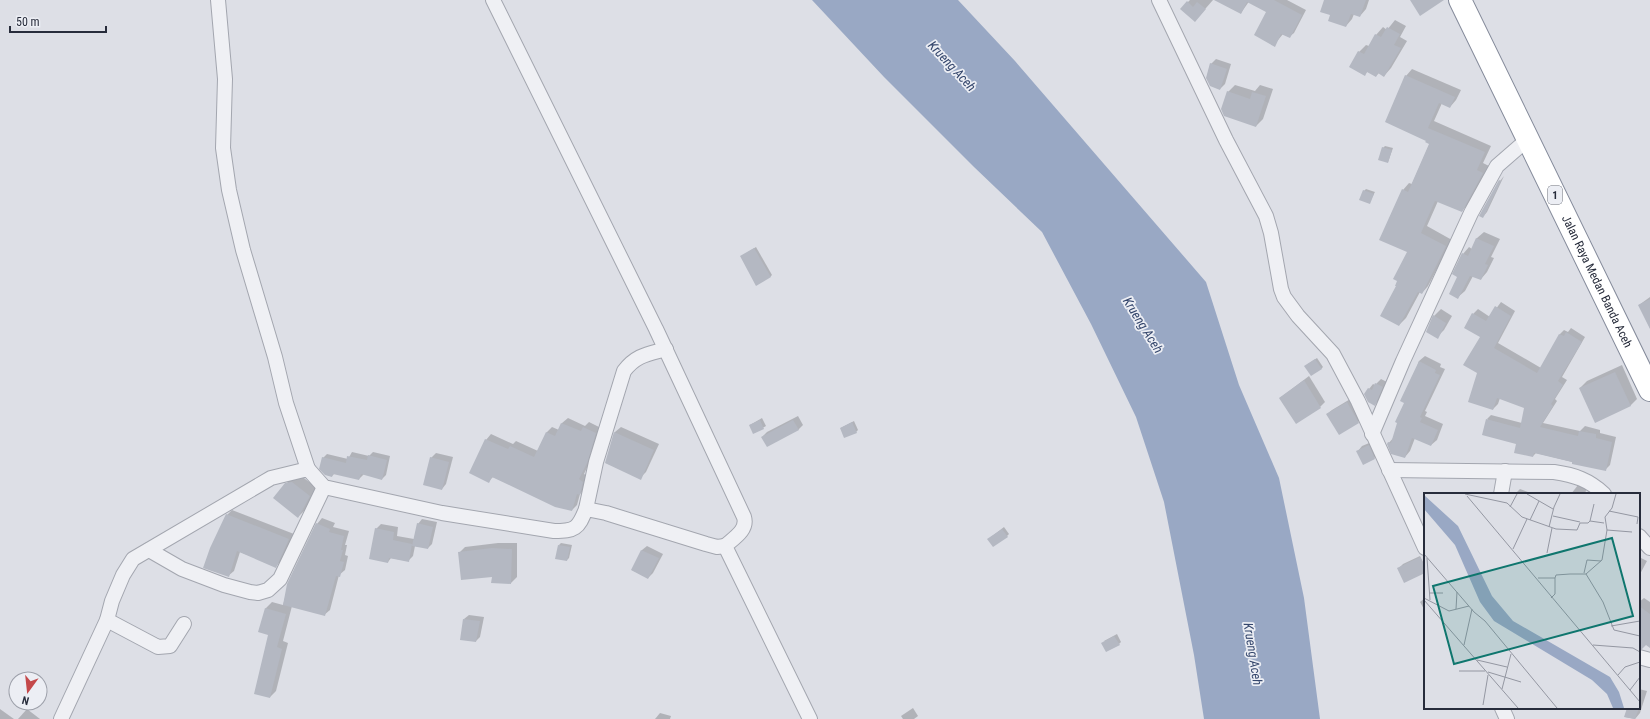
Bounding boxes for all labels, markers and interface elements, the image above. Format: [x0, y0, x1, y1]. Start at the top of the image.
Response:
scale bar [10, 8, 106, 34]
text: 50 m [16, 15, 40, 29]
water label: Krueng Aceh [925, 38, 979, 94]
road number: 1 [1548, 186, 1562, 204]
street label: Jalan Raya Medan Banda Aceh [1559, 213, 1635, 350]
water label: Krueng Aceh [1120, 294, 1166, 356]
inset map [1424, 493, 1640, 709]
water label: Krueng Aceh [1241, 622, 1265, 686]
north arrow [8, 671, 48, 711]
text: N [20, 693, 30, 707]

